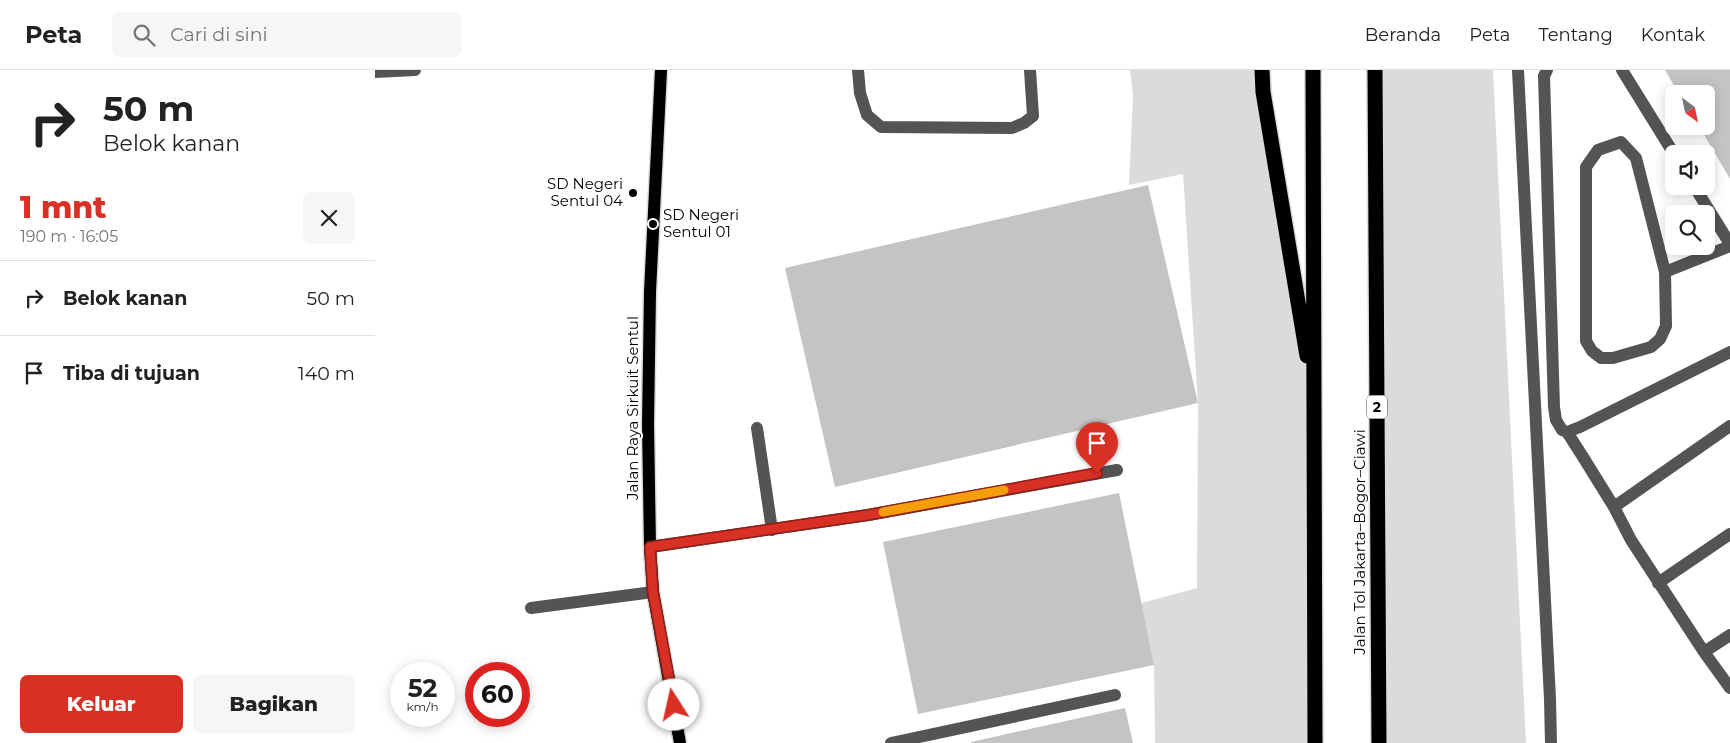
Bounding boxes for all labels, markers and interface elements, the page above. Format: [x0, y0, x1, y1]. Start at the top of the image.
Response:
search box [112, 12, 462, 57]
text: Peta [25, 20, 82, 49]
icon: search [130, 21, 158, 49]
text: Cari di sini [170, 23, 268, 46]
text: Beranda [1365, 24, 1441, 46]
text: Peta [1469, 24, 1510, 46]
text: Tentang [1538, 24, 1613, 46]
text: Kontak [1641, 24, 1705, 46]
north arrow [1665, 85, 1715, 135]
map controls [1665, 85, 1715, 255]
text: 50 m [103, 87, 194, 130]
icon: right [20, 90, 85, 155]
text: Belok kanan [103, 130, 240, 157]
button: sound [1665, 145, 1715, 195]
place label: SD Negeri Sentul 04 [547, 174, 623, 210]
marker: SD Negeri Sentul 04 [627, 187, 639, 199]
text: 1 mnt [20, 189, 107, 226]
button: close [303, 192, 355, 244]
place label: SD Negeri Sentul 01 [663, 205, 739, 241]
button: search [1665, 205, 1715, 255]
marker: SD Negeri Sentul 01 [647, 218, 659, 230]
text: 190 m · 16:05 [20, 227, 118, 246]
icon: right [20, 284, 48, 312]
text: Belok kanan [63, 287, 187, 310]
text: 50 m [307, 287, 355, 310]
street label: Jalan Raya Sirkuit Sentul [623, 316, 642, 501]
icon: arrive [20, 359, 48, 387]
text: Tiba di tujuan [63, 362, 200, 385]
text: 140 m [298, 362, 355, 385]
road number: 2 [1367, 396, 1387, 418]
pin [1076, 422, 1118, 473]
icon: arrive [1083, 429, 1111, 457]
street label: Jalan Tol Jakarta–Bogor–Ciawi [1350, 429, 1369, 656]
speed limit sign: 60 [465, 662, 530, 727]
text: 52 [408, 673, 437, 703]
button: Keluar [20, 675, 183, 733]
button: Bagikan [193, 675, 355, 733]
position arrow [647, 678, 699, 730]
text: km/h [406, 699, 439, 714]

